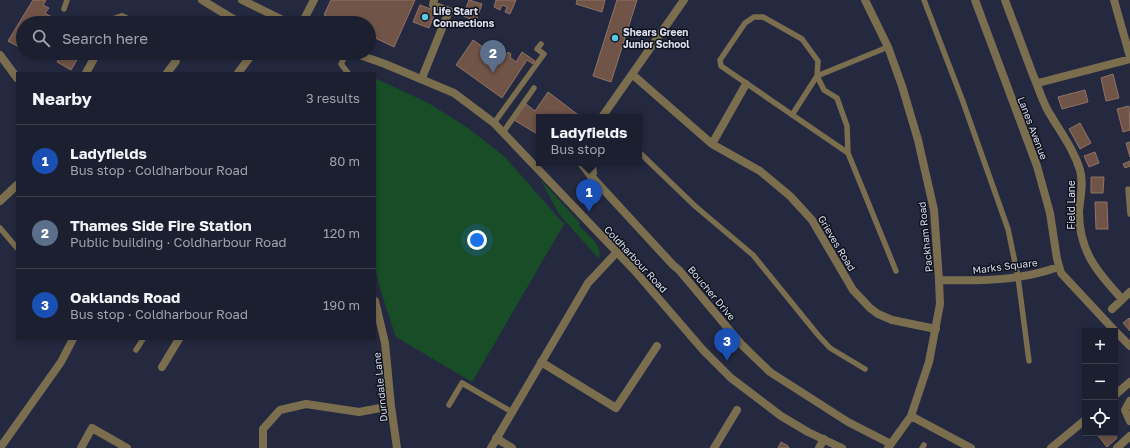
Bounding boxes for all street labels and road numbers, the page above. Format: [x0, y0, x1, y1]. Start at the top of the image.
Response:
street label: Lanes Avenue [1015, 95, 1051, 161]
street label: Field Lane [1065, 180, 1077, 230]
street label: Packham Road [915, 201, 935, 273]
street label: Grieves Road [816, 213, 858, 273]
street label: Coldharbour Road [602, 223, 670, 295]
street label: Marks Square [972, 256, 1038, 276]
street label: Boucher Drive [686, 263, 738, 323]
street label: Durndale Lane [370, 352, 390, 422]

